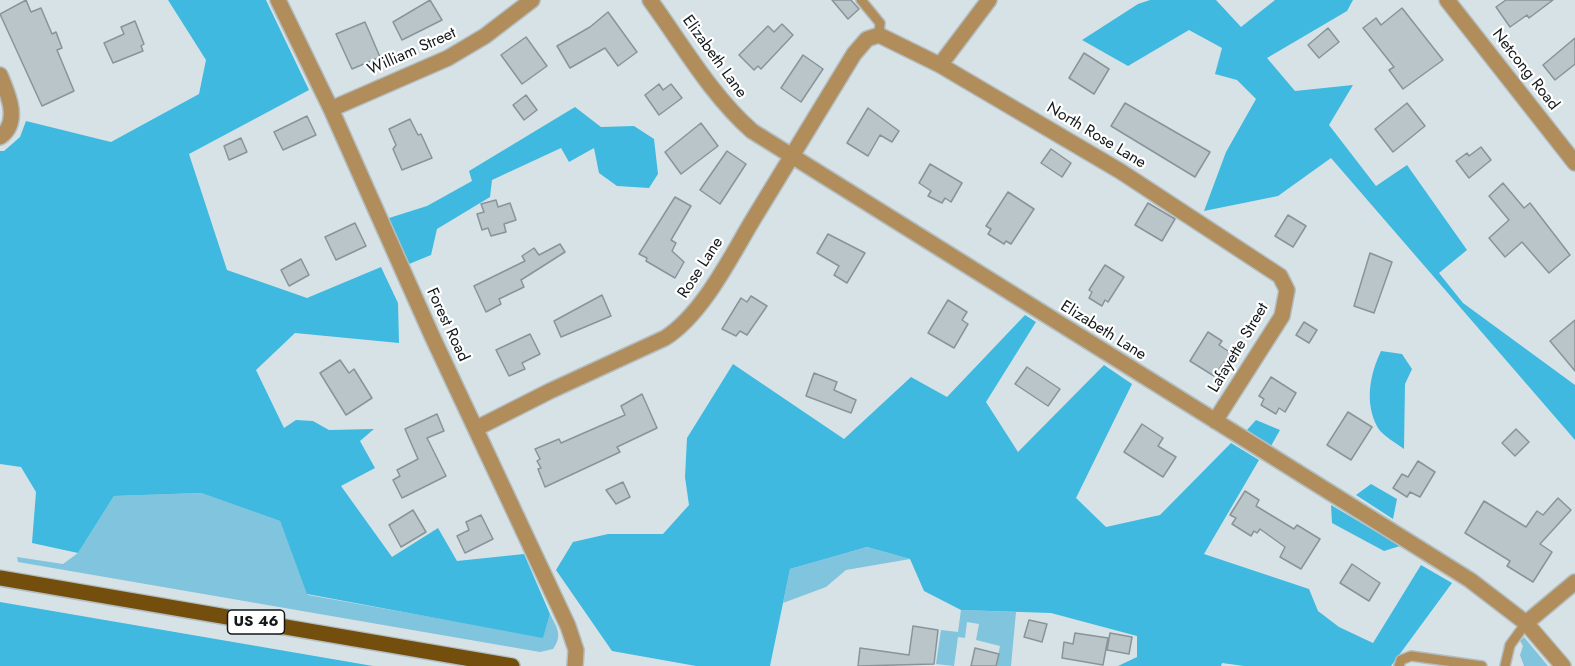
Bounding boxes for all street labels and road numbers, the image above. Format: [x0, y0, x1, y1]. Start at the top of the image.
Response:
street label: Elizabeth Lane [678, 12, 750, 102]
street label: William Street [365, 24, 459, 80]
street label: Netcong Road [1487, 26, 1563, 114]
street label: North Rose Lane [1043, 99, 1149, 173]
street label: Rose Lane [674, 234, 728, 302]
street label: Forest Road [422, 285, 472, 365]
street label: Elizabeth Lane [1057, 297, 1149, 365]
street label: Lafayette Street [1205, 300, 1273, 396]
road number: US 46 [228, 610, 284, 634]

